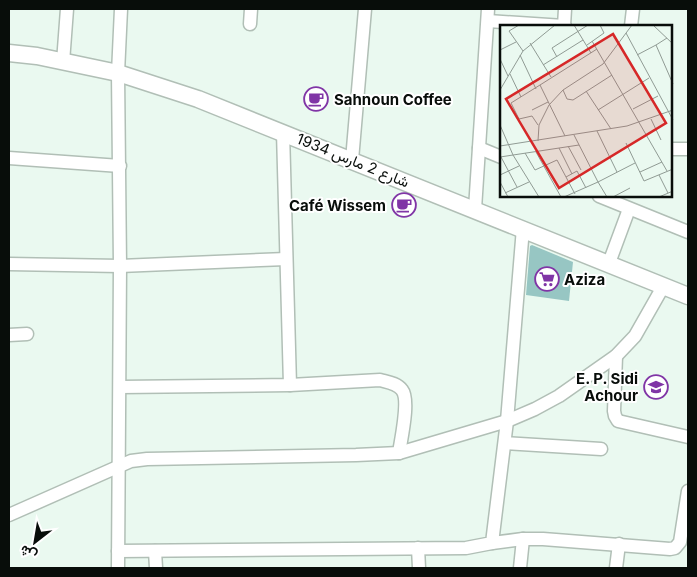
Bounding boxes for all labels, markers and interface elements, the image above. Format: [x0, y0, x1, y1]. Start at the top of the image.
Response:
inset map [500, 25, 672, 198]
cafe icon: Sahnoun Coffee [303, 86, 329, 112]
place label: Sahnoun Coffee [334, 90, 452, 109]
street label: شارع 2 مارس 1934 [293, 129, 412, 193]
cafe icon: Café Wissem [391, 192, 417, 218]
place label: Café Wissem [289, 196, 386, 215]
supermarket icon: Aziza [534, 266, 560, 292]
place label: Aziza [564, 270, 605, 289]
place label: E. P. Sidi Achour [576, 369, 638, 405]
school or university icon: E. P. Sidi Achour [643, 374, 669, 400]
north arrow [10, 517, 60, 567]
text: ش [16, 541, 40, 565]

